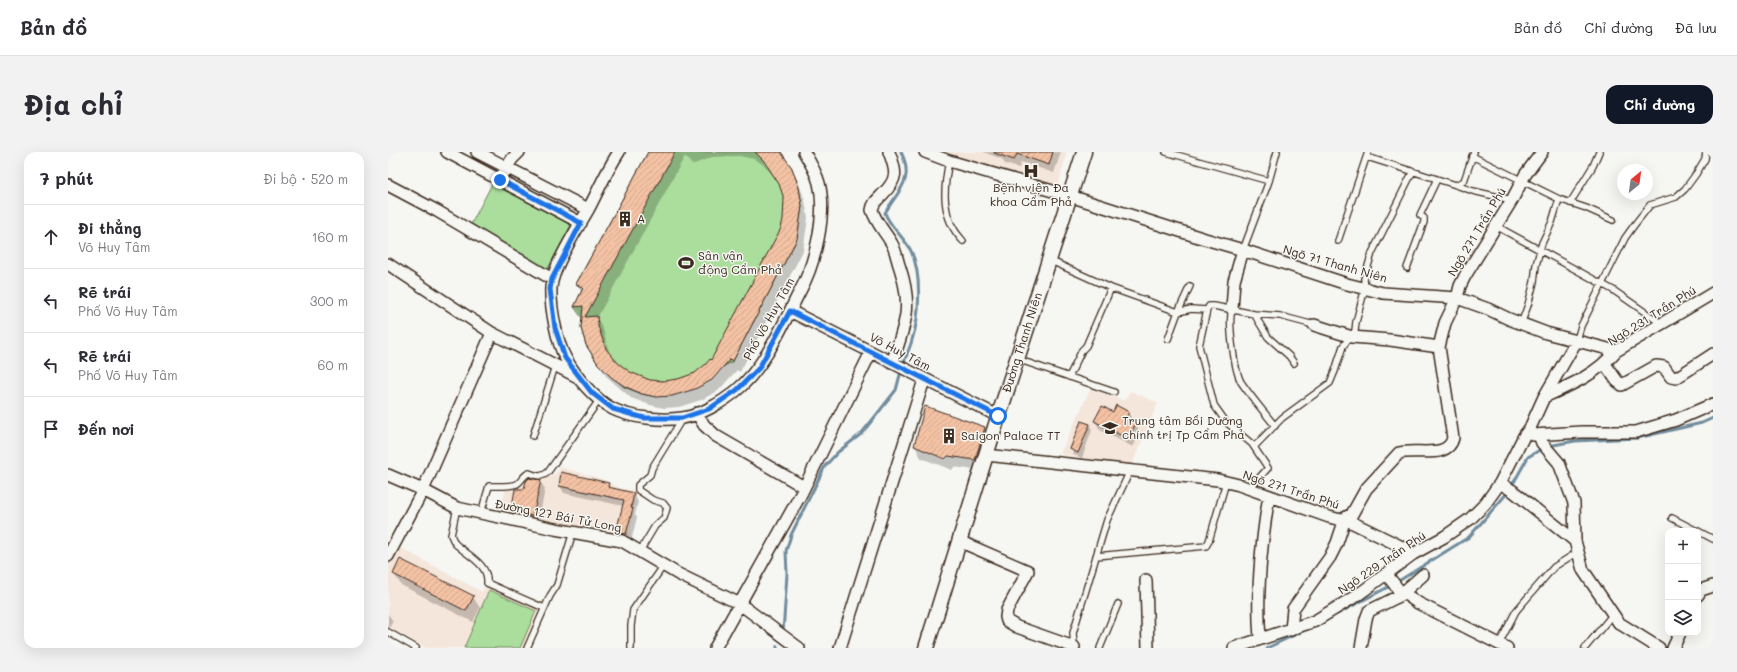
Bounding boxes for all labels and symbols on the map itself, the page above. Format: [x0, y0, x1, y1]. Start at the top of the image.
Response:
hospital icon: Bệnh viện Đa khoa Cẩm Phả [1022, 162, 1040, 180]
north arrow [1617, 164, 1653, 200]
route end [491, 171, 509, 189]
place label: Bệnh viện Đa khoa Cẩm Phả [990, 179, 1072, 209]
street label: Ngõ 271 Trần Phú [1443, 184, 1509, 279]
building icon: A [616, 210, 634, 228]
place label: A [637, 210, 645, 226]
street label: Ngõ 71 Thanh Niên [1281, 241, 1389, 286]
place label: Sân vận động Cẩm Phả [698, 247, 782, 277]
sports icon: Sân vận động Cẩm Phả [677, 254, 695, 272]
street label: Phố Võ Huy Tâm [739, 274, 797, 363]
street label: Ngõ 231 Trần Phú [1604, 282, 1699, 349]
street label: Đường Thanh Niên [998, 290, 1045, 395]
street label: Võ Huy Tâm [867, 328, 934, 374]
route start [989, 407, 1007, 425]
place label: Trung tâm Bồi Dưỡng chính trị Tp Cẩm Phả [1122, 412, 1245, 442]
school or university icon: Trung tâm Bồi Dưỡng chính trị Tp Cẩm Phả [1101, 419, 1119, 437]
building icon: Saigon Palace TT [940, 427, 958, 445]
place label: Saigon Palace TT [961, 427, 1061, 443]
street label: Ngõ 271 Trần Phú [1241, 466, 1342, 512]
street label: Đường 127 Bái Tử Long [493, 495, 623, 535]
street label: Ngõ 229 Trần Phú [1335, 527, 1428, 597]

